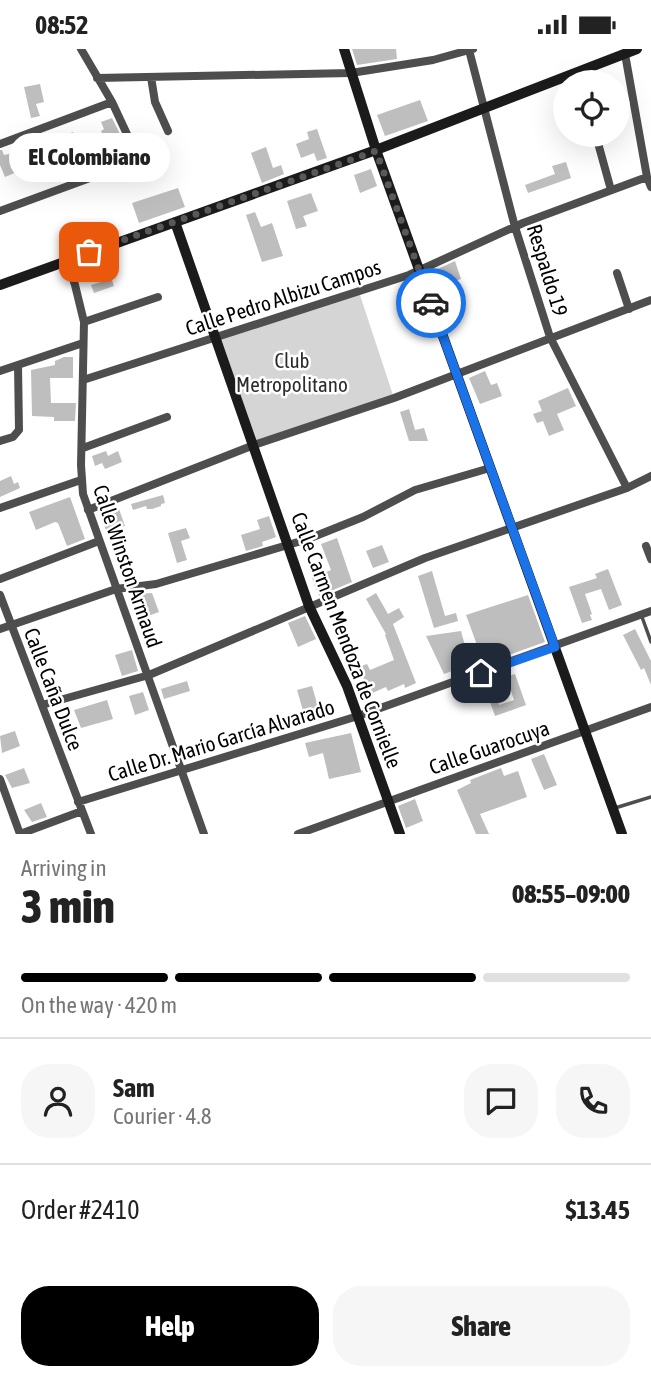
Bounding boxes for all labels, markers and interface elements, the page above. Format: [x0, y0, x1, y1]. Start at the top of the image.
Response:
text: 08:52 [35, 10, 89, 40]
map controls [553, 70, 630, 147]
button: locate [553, 70, 630, 147]
callout: El Colombiano [8, 133, 170, 182]
text: El Colombiano [28, 144, 151, 170]
street label: Respaldo 19 [523, 221, 573, 319]
pin [59, 222, 119, 282]
icon: bag [70, 233, 108, 271]
street label: Calle Pedro Albizu Campos [182, 254, 384, 340]
courier [396, 268, 466, 338]
icon: car [412, 284, 450, 322]
park label: Club Metropolitano [236, 348, 348, 396]
street label: Calle Winston Armaud [89, 482, 167, 650]
street label: Calle Carmen Mendoza de Cornielle [287, 509, 407, 771]
street label: Calle Caña Dulce [20, 624, 88, 754]
pin [451, 643, 511, 703]
icon: home [462, 654, 500, 692]
street label: Calle Dr. Mario García Alvarado [105, 694, 337, 786]
street label: Calle Guarocuya [426, 715, 552, 779]
text: Arriving in [21, 855, 107, 881]
text: 08:55–09:00 [512, 879, 630, 909]
text: 3 min [21, 880, 115, 933]
text: On the way · 420 m [21, 992, 177, 1018]
button: person [21, 1064, 95, 1138]
button: chat [464, 1064, 538, 1138]
button: phone [556, 1064, 630, 1138]
text: Sam [113, 1073, 155, 1103]
text: Courier · 4.8 [113, 1103, 212, 1129]
text: Order #2410 [21, 1195, 140, 1225]
text: $13.45 [566, 1195, 630, 1225]
button: Help [21, 1286, 319, 1366]
button: Share [333, 1286, 630, 1366]

